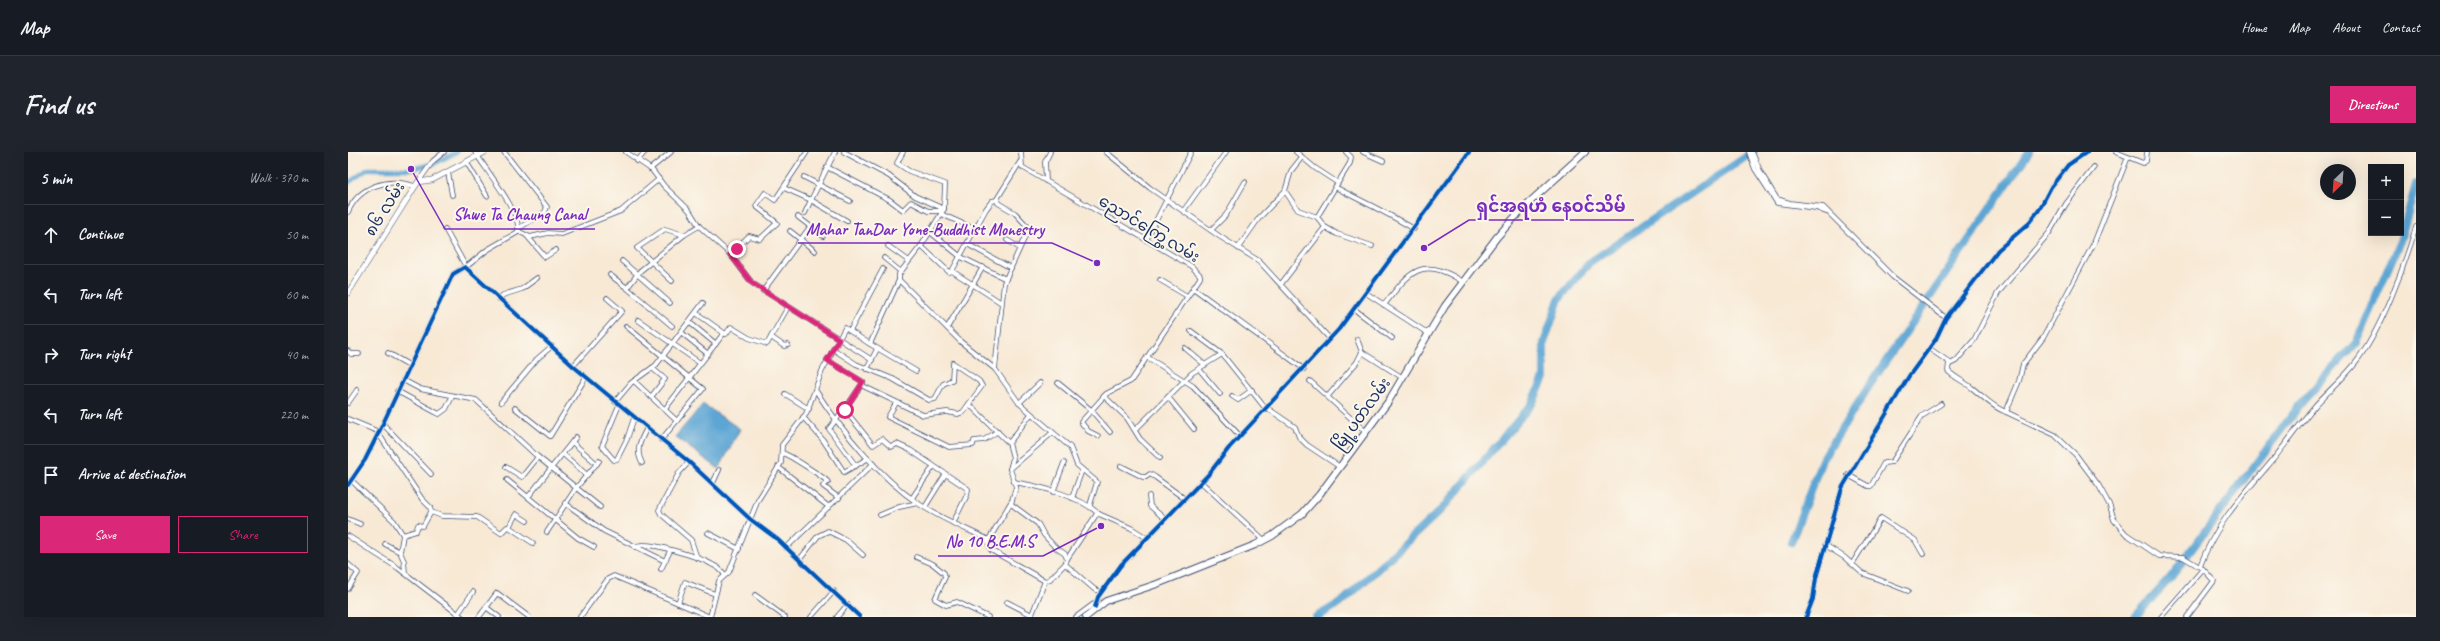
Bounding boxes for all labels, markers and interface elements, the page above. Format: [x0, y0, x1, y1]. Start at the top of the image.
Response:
text: Map [20, 16, 50, 40]
text: Home [2241, 19, 2267, 36]
text: Map [2289, 19, 2310, 36]
text: About [2332, 19, 2360, 36]
text: Contact [2382, 19, 2420, 36]
button: Directions [2330, 86, 2416, 123]
text: Find us [24, 87, 94, 122]
north arrow [2320, 164, 2356, 200]
map controls [2368, 164, 2404, 236]
button: + [2368, 164, 2404, 200]
text: 5 min [40, 168, 72, 189]
text: Walk · 370 m [249, 170, 308, 186]
street label: ၈၆ လမ်း [359, 177, 409, 240]
street label: ညောင်ကြွေ့လမ်း [1093, 189, 1204, 270]
callout: ရှင်အရဟံ နေဝင်သိမ် [1469, 191, 1634, 220]
text: ရှင်အရဟံ နေဝင်သိမ် [1476, 194, 1626, 220]
callout: Shwe Ta Chaung Canal [445, 200, 595, 229]
button: − [2368, 200, 2404, 236]
text: Shwe Ta Chaung Canal [453, 204, 590, 225]
callout: Mahar TanDar Yone-Buddhist Monestry [798, 214, 1052, 243]
text: Mahar TanDar Yone-Buddhist Monestry [806, 219, 1046, 240]
icon: ahead [40, 224, 62, 246]
text: Continue [78, 225, 123, 244]
text: 50 m [286, 227, 308, 243]
route end [728, 240, 746, 258]
icon: left [40, 284, 62, 306]
text: Turn left [78, 285, 121, 304]
text: 60 m [286, 287, 308, 303]
icon: right [40, 344, 62, 366]
text: Turn right [78, 345, 131, 364]
text: 40 m [286, 347, 308, 363]
street label: မြို့ပတ်လမ်း [1327, 373, 1398, 456]
route start [836, 401, 854, 419]
icon: left [40, 404, 62, 426]
text: Turn left [78, 405, 121, 424]
text: 220 m [280, 407, 308, 423]
icon: arrive [40, 464, 62, 486]
text: Arrive at destination [78, 465, 185, 484]
button: Save [40, 516, 170, 553]
button: Share [178, 516, 308, 553]
callout: No 10 B.E.M.S [938, 527, 1043, 556]
text: No 10 B.E.M.S [945, 531, 1038, 552]

